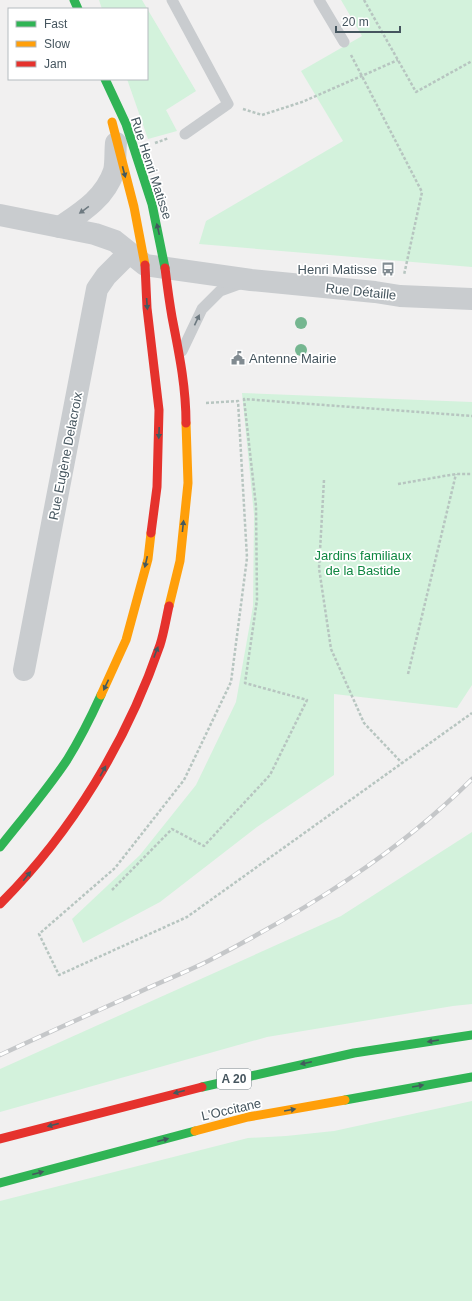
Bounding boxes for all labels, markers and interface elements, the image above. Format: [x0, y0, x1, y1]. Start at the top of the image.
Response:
legend [8, 8, 148, 80]
scale bar [336, 8, 400, 34]
text: 20 m [342, 15, 369, 29]
text: Fast [44, 17, 68, 31]
text: Slow [44, 37, 70, 51]
text: Jam [44, 57, 67, 71]
street label: Rue Henri Matisse [128, 115, 175, 221]
one-way arrow [122, 165, 128, 178]
one-way arrow [79, 206, 90, 214]
one-way arrow [155, 223, 161, 235]
bus stop icon: Henri Matisse [380, 261, 396, 277]
place label: Henri Matisse [298, 262, 377, 277]
street label: Rue Détaille [325, 280, 397, 303]
one-way arrow [144, 298, 150, 311]
one-way arrow [194, 314, 200, 325]
public building icon: Antenne Mairie [230, 350, 246, 366]
place label: Antenne Mairie [249, 351, 336, 366]
street label: Rue Eugène Delacroix [46, 390, 85, 521]
one-way arrow [155, 427, 162, 439]
one-way arrow [180, 520, 187, 532]
park label: Jardins familiaux de la Bastide [315, 548, 412, 578]
one-way arrow [143, 556, 149, 568]
one-way arrow [154, 646, 160, 658]
one-way arrow [102, 679, 109, 691]
one-way arrow [99, 765, 106, 777]
one-way arrow [22, 871, 31, 881]
one-way arrow [427, 1038, 440, 1044]
one-way arrow [299, 1061, 312, 1067]
road number: A 20 [217, 1069, 251, 1089]
one-way arrow [412, 1083, 424, 1089]
one-way arrow [172, 1089, 184, 1095]
street label: L'Occitane [200, 1095, 263, 1124]
one-way arrow [284, 1107, 296, 1113]
one-way arrow [47, 1122, 59, 1128]
one-way arrow [158, 1137, 170, 1143]
one-way arrow [32, 1170, 44, 1176]

